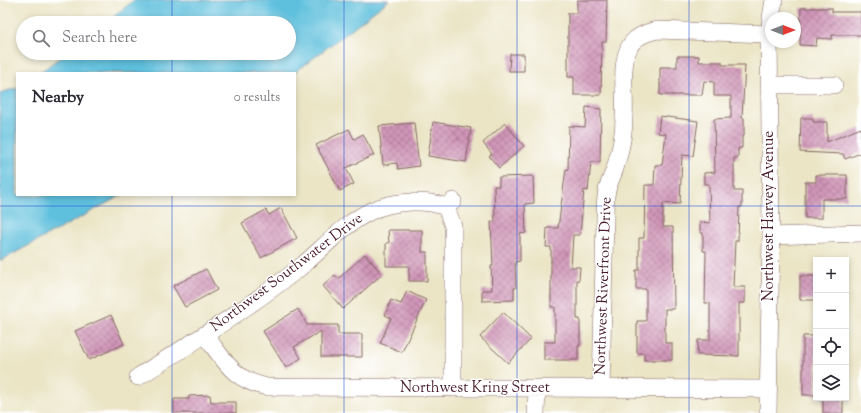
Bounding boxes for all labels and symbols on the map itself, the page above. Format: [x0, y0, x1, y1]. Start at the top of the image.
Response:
north arrow [765, 12, 801, 48]
street label: Northwest Harvey Avenue [759, 131, 780, 301]
street label: Northwest Riverfront Drive [590, 196, 618, 376]
street label: Northwest Southwater Drive [206, 209, 368, 337]
street label: Northwest Kring Street [400, 378, 550, 399]

